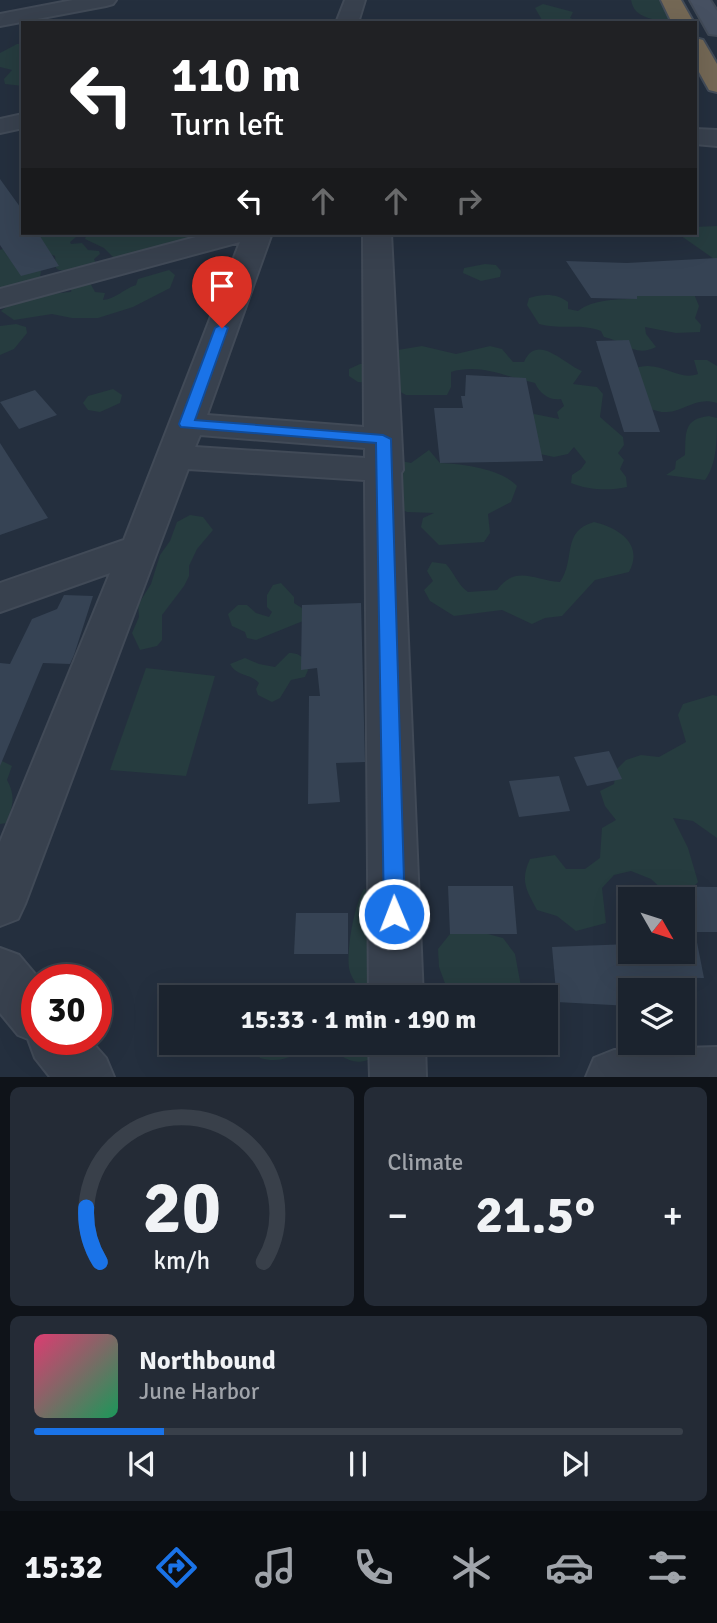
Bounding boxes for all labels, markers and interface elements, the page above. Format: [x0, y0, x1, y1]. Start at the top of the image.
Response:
text: 110 m [171, 45, 301, 105]
icon: left [56, 49, 147, 140]
text: Turn left [171, 105, 284, 144]
icon: left [231, 182, 269, 220]
icon: ahead [304, 182, 342, 220]
icon: ahead [377, 182, 415, 220]
icon: right [450, 182, 488, 220]
pin [192, 256, 252, 328]
icon: arrive [203, 267, 241, 305]
position arrow [357, 877, 431, 951]
north arrow [618, 887, 695, 964]
map controls [618, 887, 695, 1055]
speed limit sign: 30 [21, 964, 112, 1055]
button: layers [618, 978, 695, 1055]
text: 15:33 · 1 min · 190 m [241, 1004, 476, 1036]
text: Climate [388, 1148, 463, 1177]
text: 20 [142, 1165, 221, 1254]
text: 21.5° [475, 1183, 595, 1247]
text: − [388, 1192, 408, 1239]
text: + [662, 1192, 683, 1239]
text: km/h [153, 1245, 210, 1276]
text: Northbound [139, 1345, 276, 1377]
text: June Harbor [139, 1377, 259, 1406]
icon: previous [123, 1445, 161, 1483]
icon: pause [339, 1445, 377, 1483]
icon: next [556, 1445, 594, 1483]
icon: directions [152, 1543, 201, 1592]
icon: music [251, 1543, 300, 1592]
icon: phone [349, 1543, 398, 1592]
icon: climate [447, 1543, 496, 1592]
icon: car [545, 1543, 594, 1592]
icon: filters [643, 1543, 692, 1592]
text: 15:32 [25, 1548, 103, 1587]

